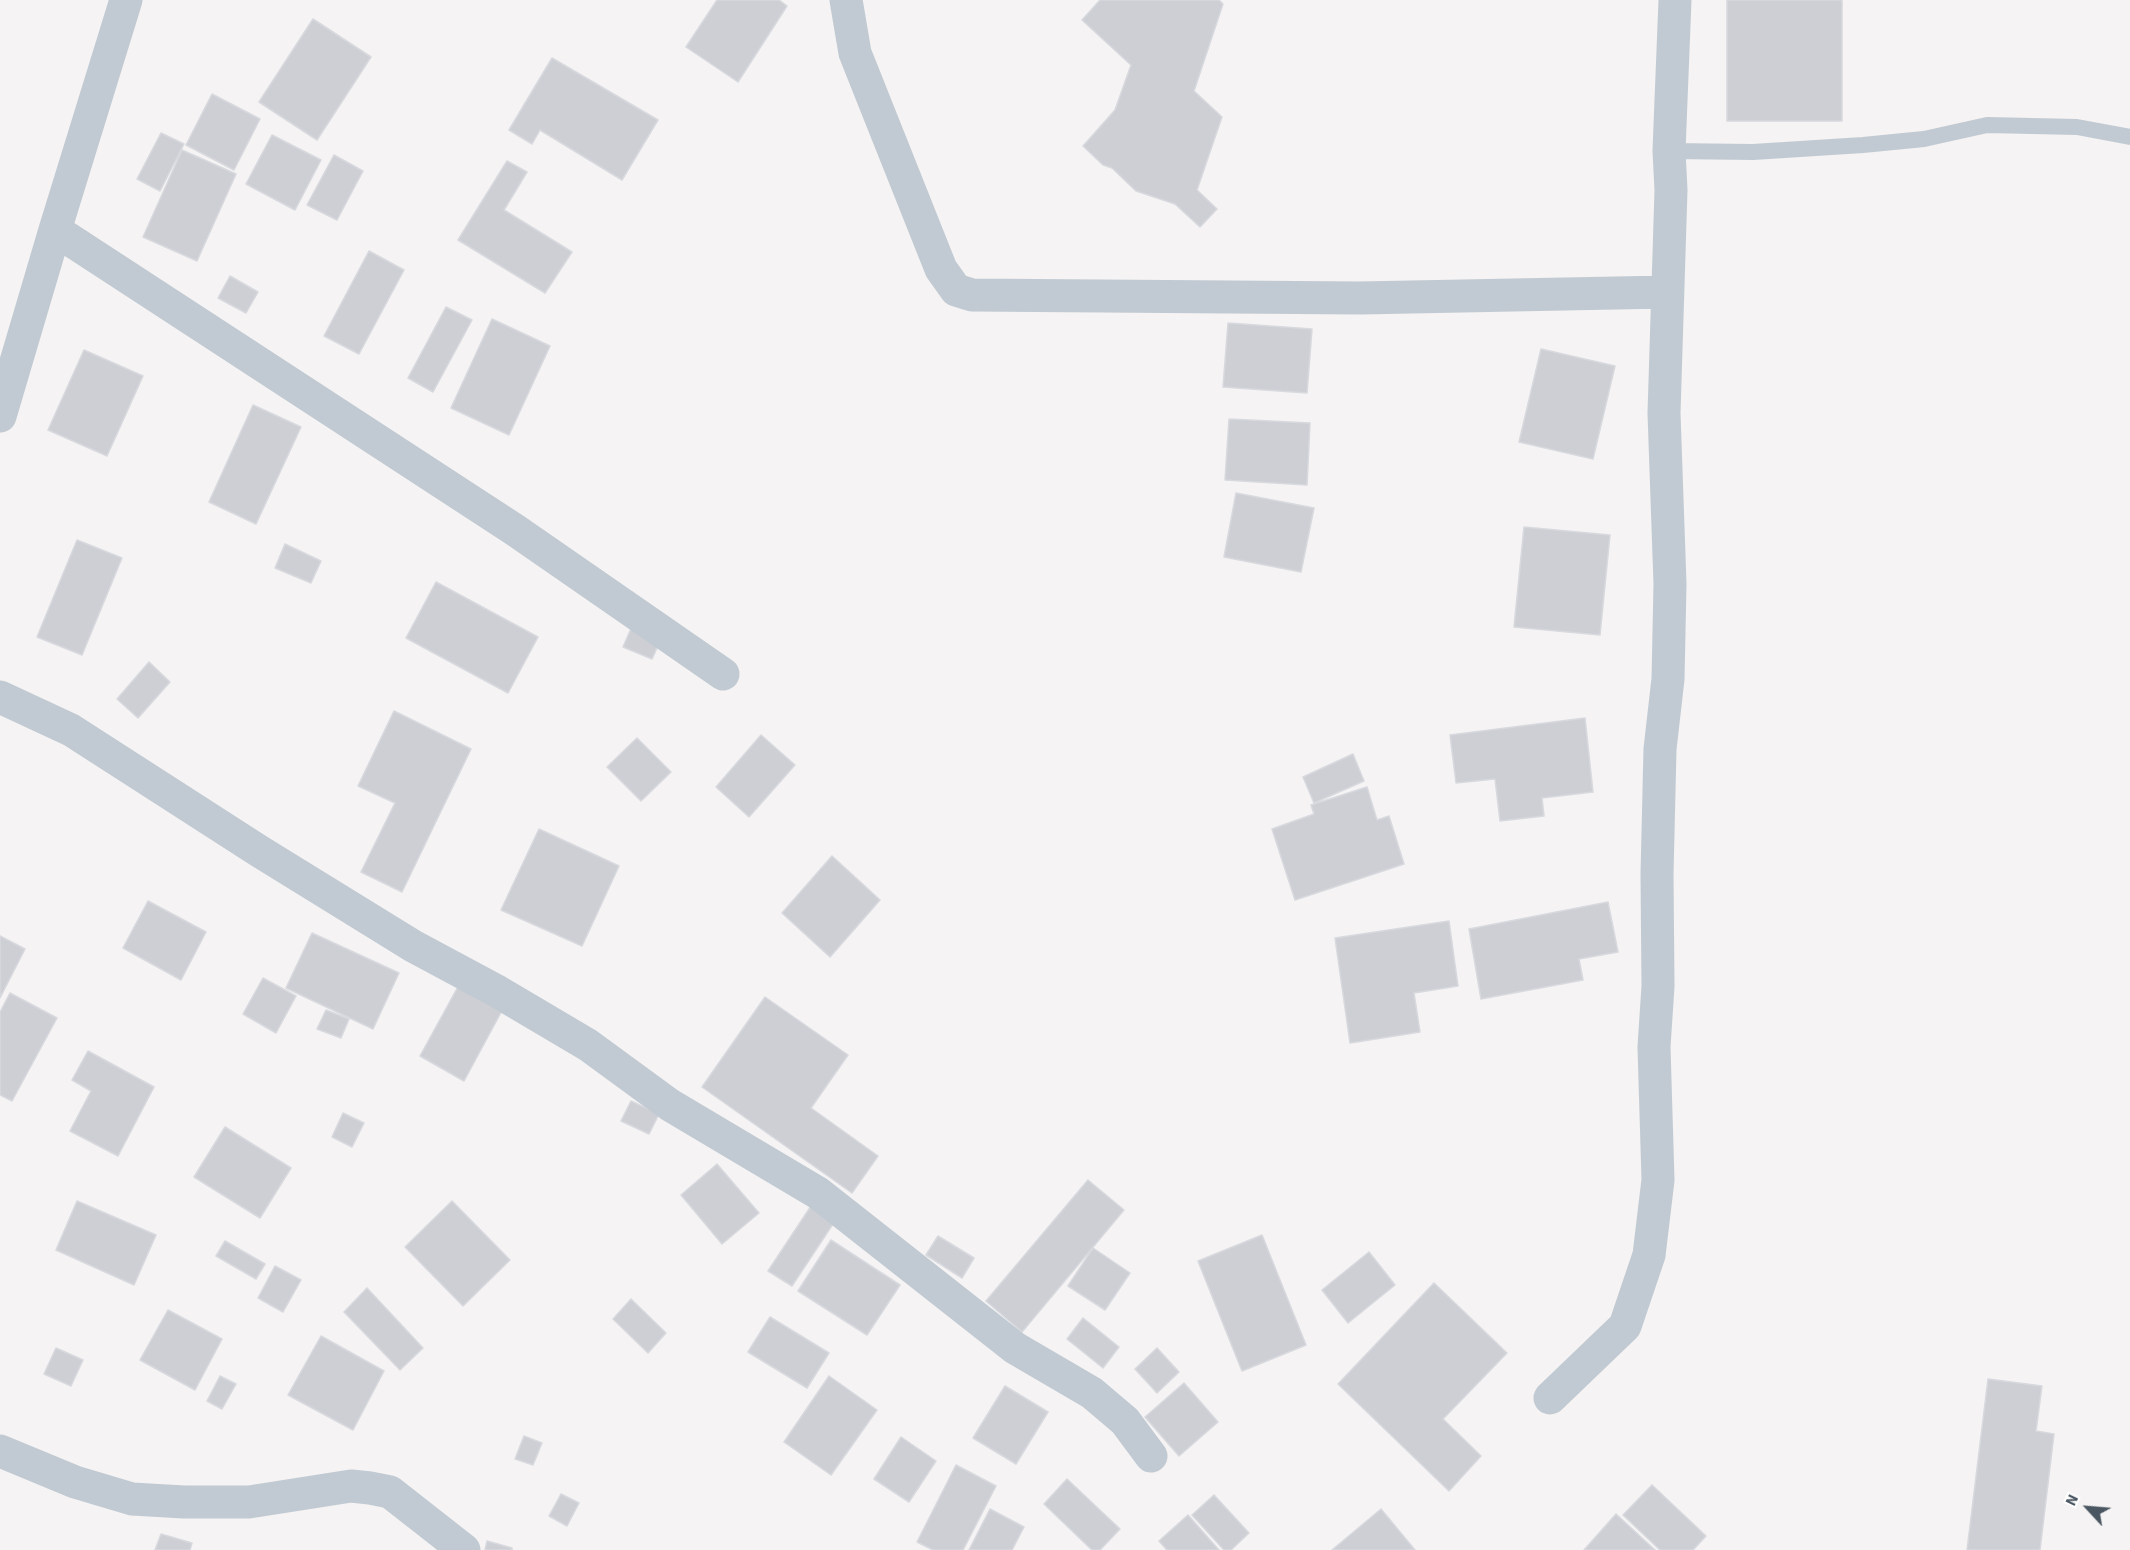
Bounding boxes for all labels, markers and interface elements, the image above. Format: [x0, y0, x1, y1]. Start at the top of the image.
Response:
north arrow [2058, 1478, 2118, 1538]
text: N [2060, 1491, 2084, 1510]

